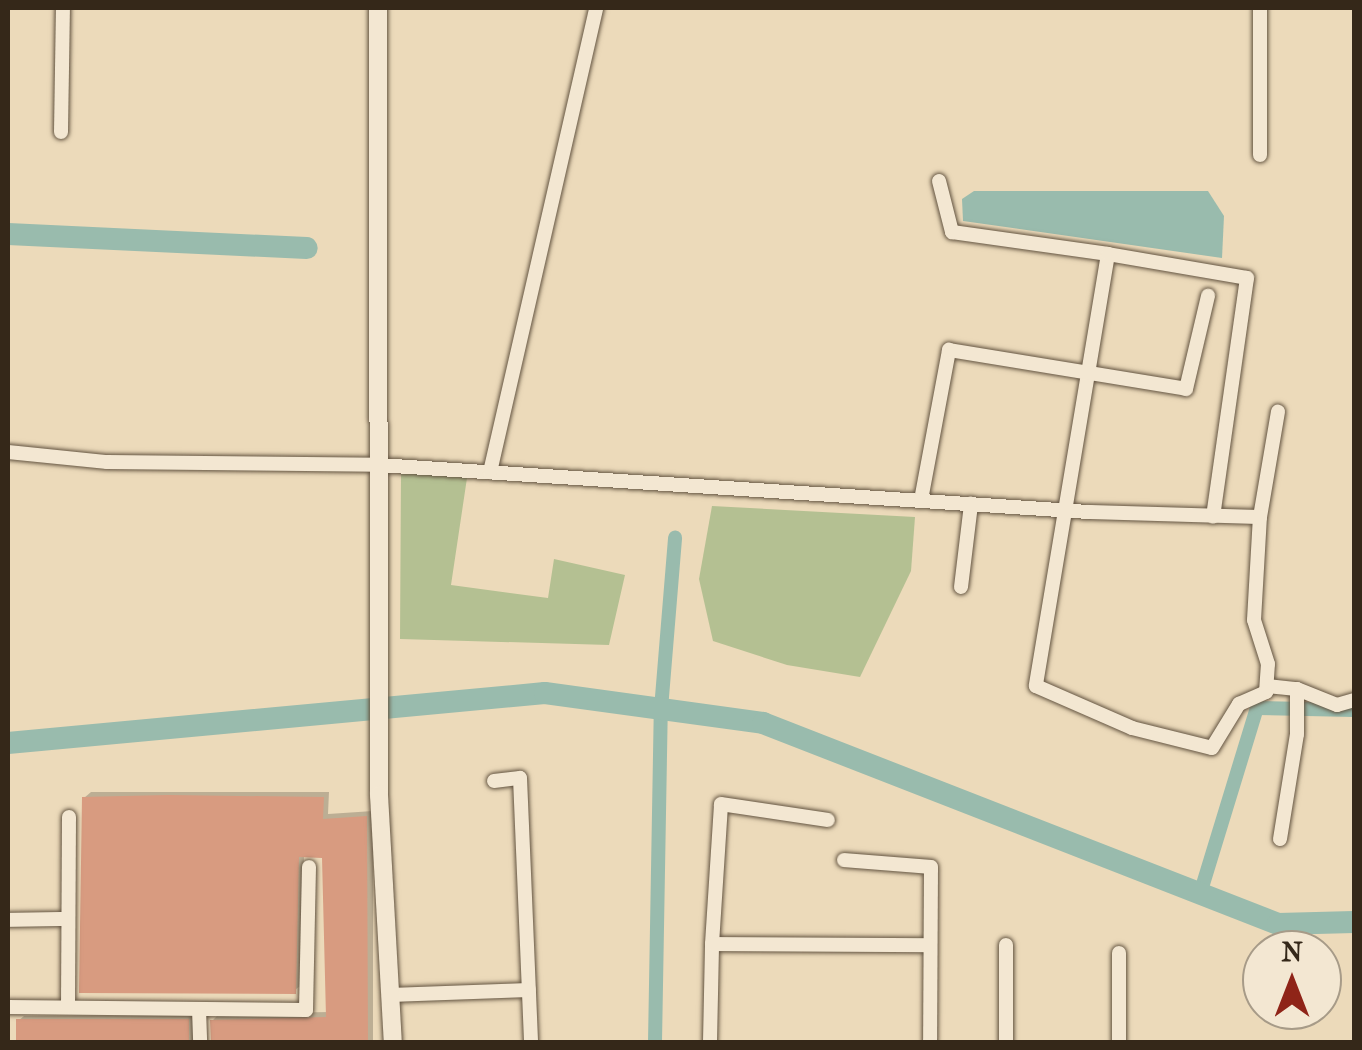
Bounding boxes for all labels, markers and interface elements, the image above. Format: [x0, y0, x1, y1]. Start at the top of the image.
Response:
north arrow [1242, 930, 1342, 1030]
text: N [1281, 935, 1303, 968]

